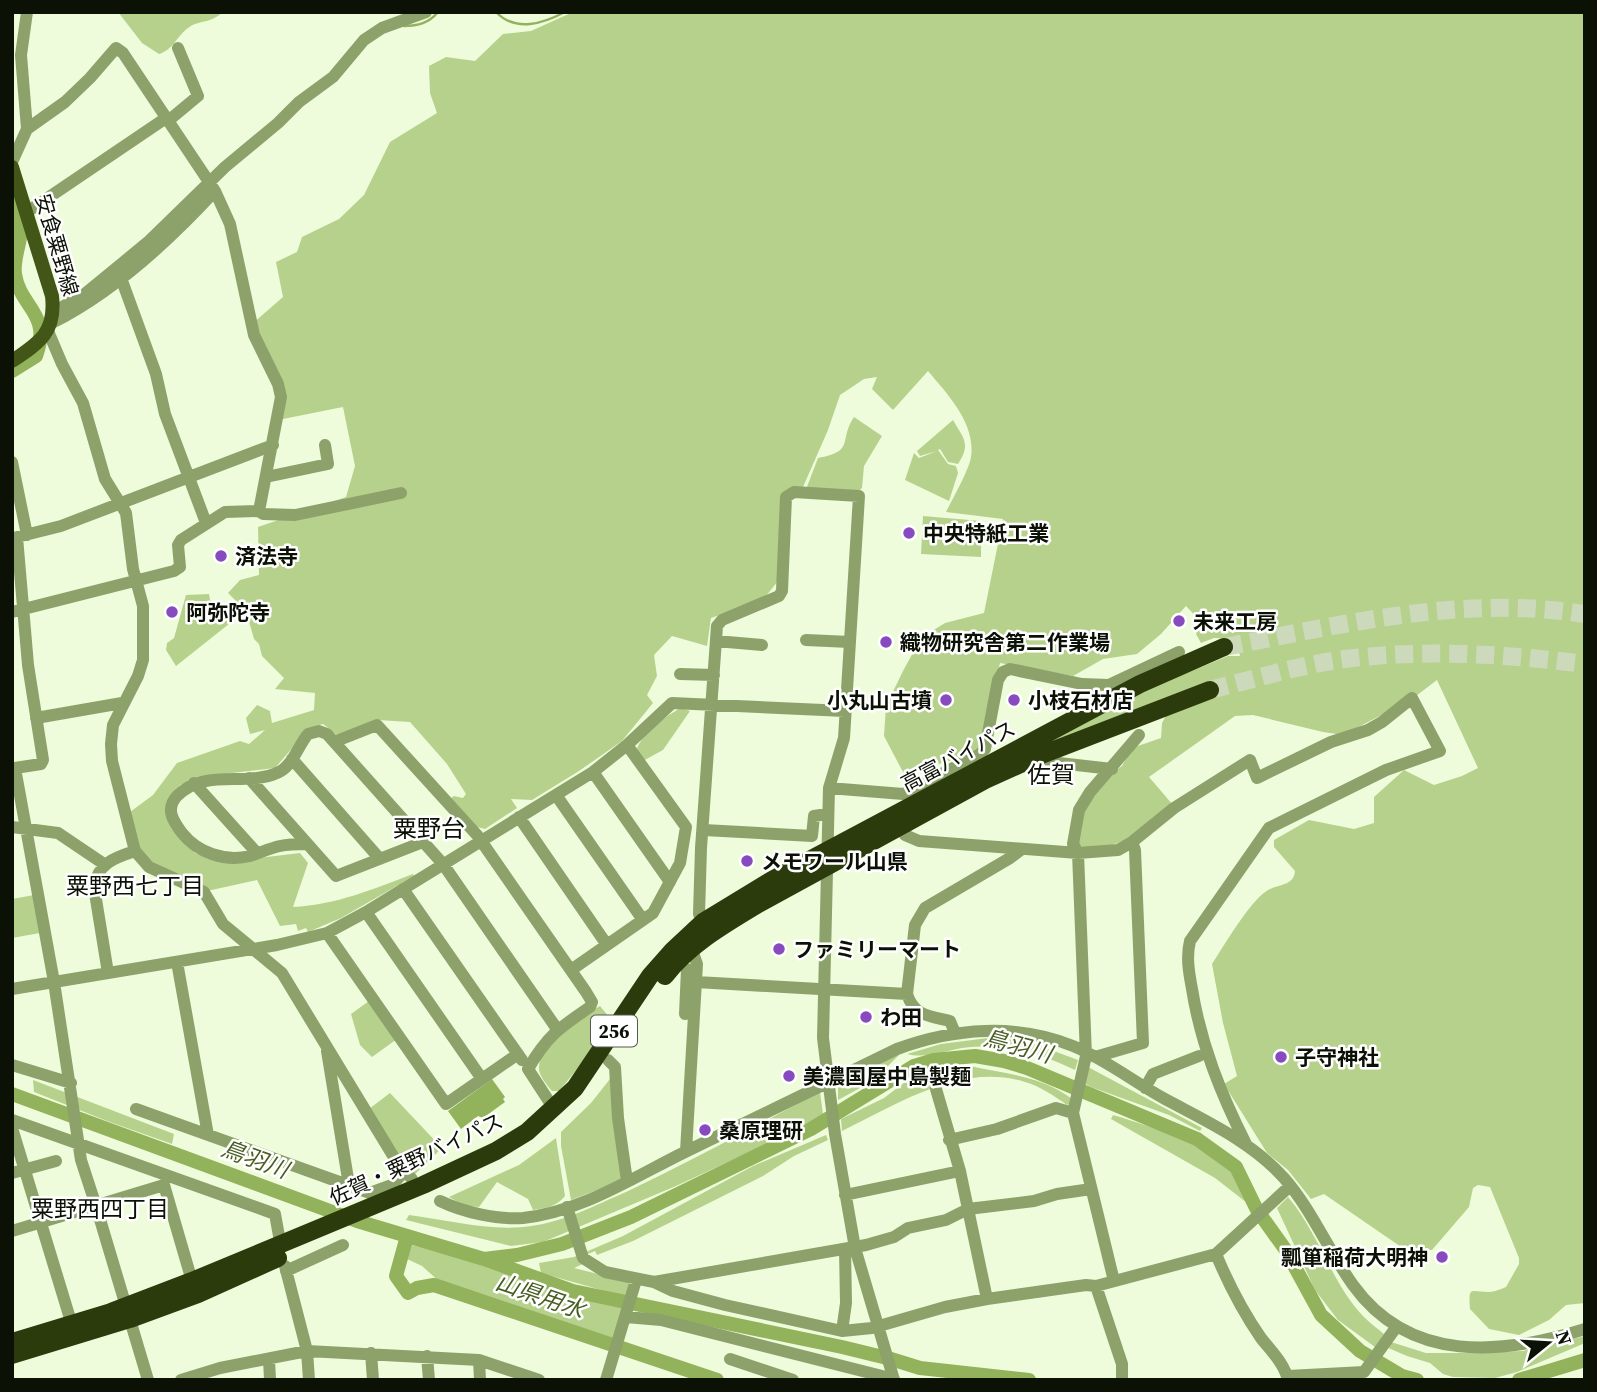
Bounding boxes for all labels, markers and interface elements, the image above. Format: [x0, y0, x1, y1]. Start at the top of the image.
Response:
street label: 安食粟野線 [29, 191, 85, 299]
place label: 中央特紙工業 [923, 519, 1049, 548]
marker: 中央特紙工業 [901, 525, 917, 541]
place label: 済法寺 [235, 542, 298, 571]
marker: 済法寺 [213, 548, 229, 564]
place label: 阿弥陀寺 [186, 598, 270, 627]
marker: 阿弥陀寺 [164, 604, 180, 620]
place label: 未来工房 [1193, 607, 1277, 636]
marker: 未来工房 [1171, 613, 1187, 629]
place label: 織物研究舎第二作業場 [900, 628, 1110, 657]
marker: 織物研究舎第二作業場 [878, 634, 894, 650]
place label: 小丸山古墳 [827, 686, 932, 715]
place label: 小枝石材店 [1028, 686, 1133, 715]
marker: 小丸山古墳 [938, 692, 954, 708]
marker: 小枝石材店 [1006, 692, 1022, 708]
street label: 高富バイパス [896, 714, 1020, 798]
district label: 佐賀 [1027, 758, 1075, 791]
district label: 粟野台 [393, 812, 465, 845]
place label: メモワール山県 [761, 847, 908, 876]
marker: メモワール山県 [739, 853, 755, 869]
district label: 粟野西七丁目 [66, 870, 204, 902]
place label: ファミリーマート [793, 935, 961, 964]
marker: ファミリーマート [771, 941, 787, 957]
place label: わ田 [880, 1003, 922, 1032]
marker: わ田 [858, 1009, 874, 1025]
road number: 256 [591, 1015, 637, 1046]
water label: 鳥羽川 [981, 1022, 1058, 1071]
place label: 子守神社 [1295, 1043, 1379, 1072]
marker: 子守神社 [1273, 1049, 1289, 1065]
place label: 美濃国屋中島製麺 [803, 1062, 971, 1091]
marker: 美濃国屋中島製麺 [781, 1068, 797, 1084]
street label: 佐賀・粟野バイパス [324, 1106, 508, 1212]
place label: 桑原理研 [719, 1116, 803, 1145]
marker: 桑原理研 [697, 1122, 713, 1138]
water label: 鳥羽川 [217, 1132, 296, 1187]
district label: 粟野西四丁目 [31, 1193, 169, 1225]
place label: 瓢箪稲荷大明神 [1281, 1243, 1428, 1272]
marker: 瓢箪稲荷大明神 [1434, 1249, 1450, 1265]
water label: 山県用水 [491, 1266, 592, 1327]
north arrow [1513, 1308, 1583, 1378]
text: N [1550, 1327, 1579, 1348]

